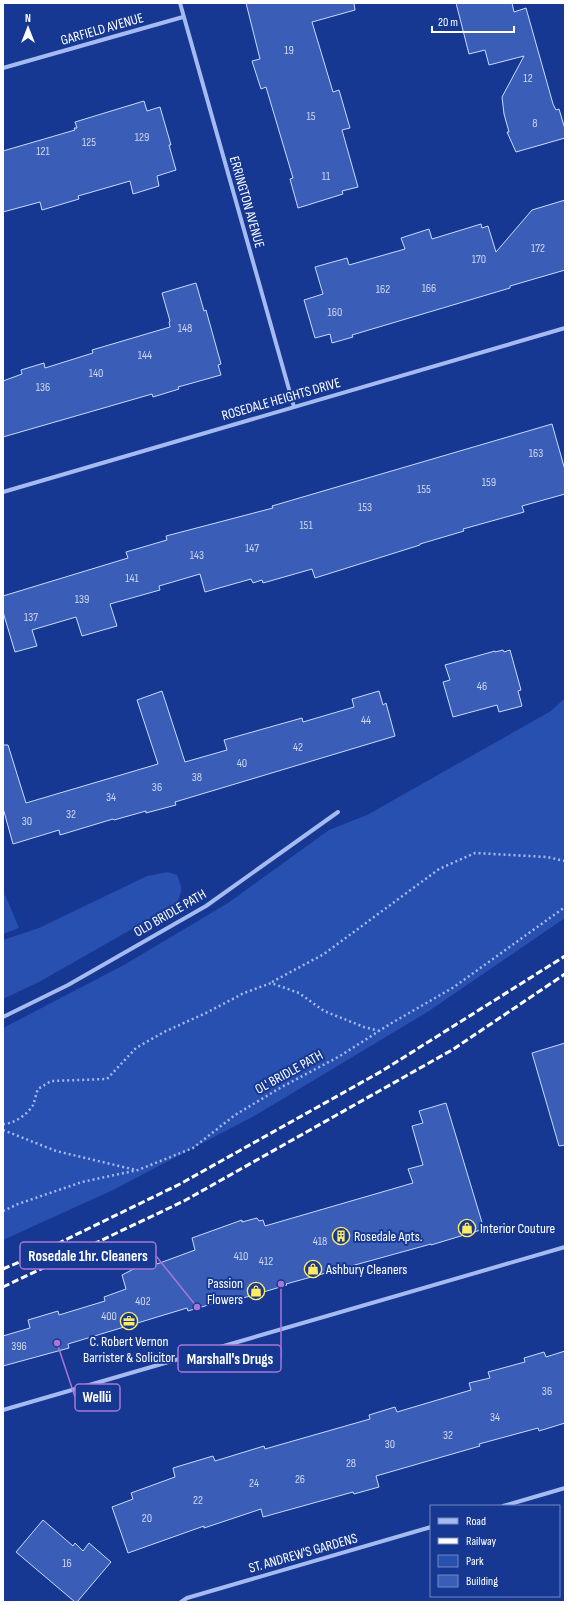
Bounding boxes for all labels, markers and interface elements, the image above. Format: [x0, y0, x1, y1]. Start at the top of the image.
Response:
north arrow [8, 8, 48, 48]
scale bar [432, 8, 514, 34]
street label: GARFIELD AVENUE [59, 9, 146, 49]
text: N [25, 12, 31, 25]
text: 20 m [438, 15, 458, 30]
house number: 19 [284, 43, 294, 58]
house number: 12 [523, 71, 533, 86]
house number: 15 [306, 109, 316, 124]
house number: 8 [532, 116, 538, 131]
house number: 129 [135, 130, 149, 145]
house number: 125 [82, 135, 96, 150]
house number: 121 [36, 144, 51, 159]
street label: ERRINGTON AVENUE [226, 154, 268, 250]
house number: 11 [322, 169, 331, 184]
house number: 172 [531, 241, 545, 256]
house number: 170 [472, 252, 486, 267]
house number: 166 [422, 281, 436, 296]
house number: 162 [376, 282, 390, 297]
house number: 160 [328, 305, 342, 320]
house number: 148 [178, 321, 192, 336]
house number: 144 [138, 348, 152, 363]
house number: 140 [89, 366, 103, 381]
street label: ROSEDALE HEIGHTS DRIVE [220, 374, 343, 424]
house number: 136 [36, 380, 50, 395]
house number: 163 [529, 446, 543, 461]
house number: 159 [482, 475, 496, 490]
house number: 155 [417, 482, 431, 497]
house number: 153 [358, 500, 372, 515]
house number: 151 [299, 518, 313, 533]
house number: 147 [245, 541, 259, 556]
house number: 143 [190, 548, 204, 563]
house number: 141 [125, 571, 140, 586]
house number: 139 [75, 592, 89, 607]
house number: 137 [24, 610, 38, 625]
house number: 46 [477, 679, 487, 694]
house number: 44 [361, 713, 371, 728]
house number: 42 [293, 740, 303, 755]
house number: 40 [237, 756, 247, 771]
house number: 38 [192, 770, 202, 785]
house number: 36 [152, 780, 162, 795]
house number: 34 [106, 790, 116, 805]
house number: 32 [66, 807, 76, 822]
house number: 30 [22, 814, 32, 829]
street label: OLD BRIDLE PATH [131, 885, 209, 941]
street label: OL' BRIDLE PATH [252, 1046, 326, 1098]
shop icon: Interior Couture [457, 1218, 477, 1238]
place label: Interior Couture [480, 1220, 555, 1237]
building icon: Rosedale Apts. [331, 1226, 351, 1246]
place label: Rosedale Apts. [354, 1228, 422, 1245]
house number: 418 [313, 1234, 327, 1249]
callout: Rosedale 1hr. Cleaners [20, 1242, 156, 1269]
text: Rosedale 1hr. Cleaners [28, 1247, 148, 1266]
house number: 410 [234, 1249, 248, 1264]
house number: 412 [259, 1254, 273, 1269]
shop icon: Ashbury Cleaners [303, 1259, 323, 1279]
place label: Ashbury Cleaners [325, 1261, 407, 1278]
place label: Passion Flowers [207, 1275, 243, 1308]
shop icon: Passion Flowers [246, 1281, 266, 1301]
house number: 402 [135, 1294, 151, 1309]
house number: 400 [101, 1309, 117, 1324]
office icon: C. Robert Vernon Barrister & Solicitor [119, 1311, 139, 1331]
place label: C. Robert Vernon Barrister & Solicitor [83, 1333, 175, 1366]
house number: 396 [11, 1339, 27, 1354]
callout: Marshall's Drugs [178, 1345, 281, 1372]
text: Marshall's Drugs [187, 1350, 274, 1369]
callout: Wellü [75, 1384, 120, 1411]
house number: 36 [542, 1384, 552, 1399]
text: Wellü [82, 1388, 112, 1407]
house number: 34 [490, 1410, 500, 1425]
house number: 32 [443, 1428, 453, 1443]
house number: 30 [385, 1437, 395, 1452]
house number: 28 [346, 1456, 356, 1471]
house number: 26 [295, 1472, 305, 1487]
house number: 24 [249, 1476, 259, 1491]
house number: 22 [193, 1493, 203, 1508]
legend [430, 1505, 560, 1597]
house number: 20 [142, 1511, 152, 1526]
text: Road [466, 1514, 486, 1529]
street label: ST. ANDREW'S GARDENS [247, 1529, 359, 1577]
text: Railway [466, 1534, 497, 1549]
text: Park [466, 1554, 484, 1569]
house number: 16 [62, 1556, 72, 1571]
text: Building [466, 1574, 498, 1589]

